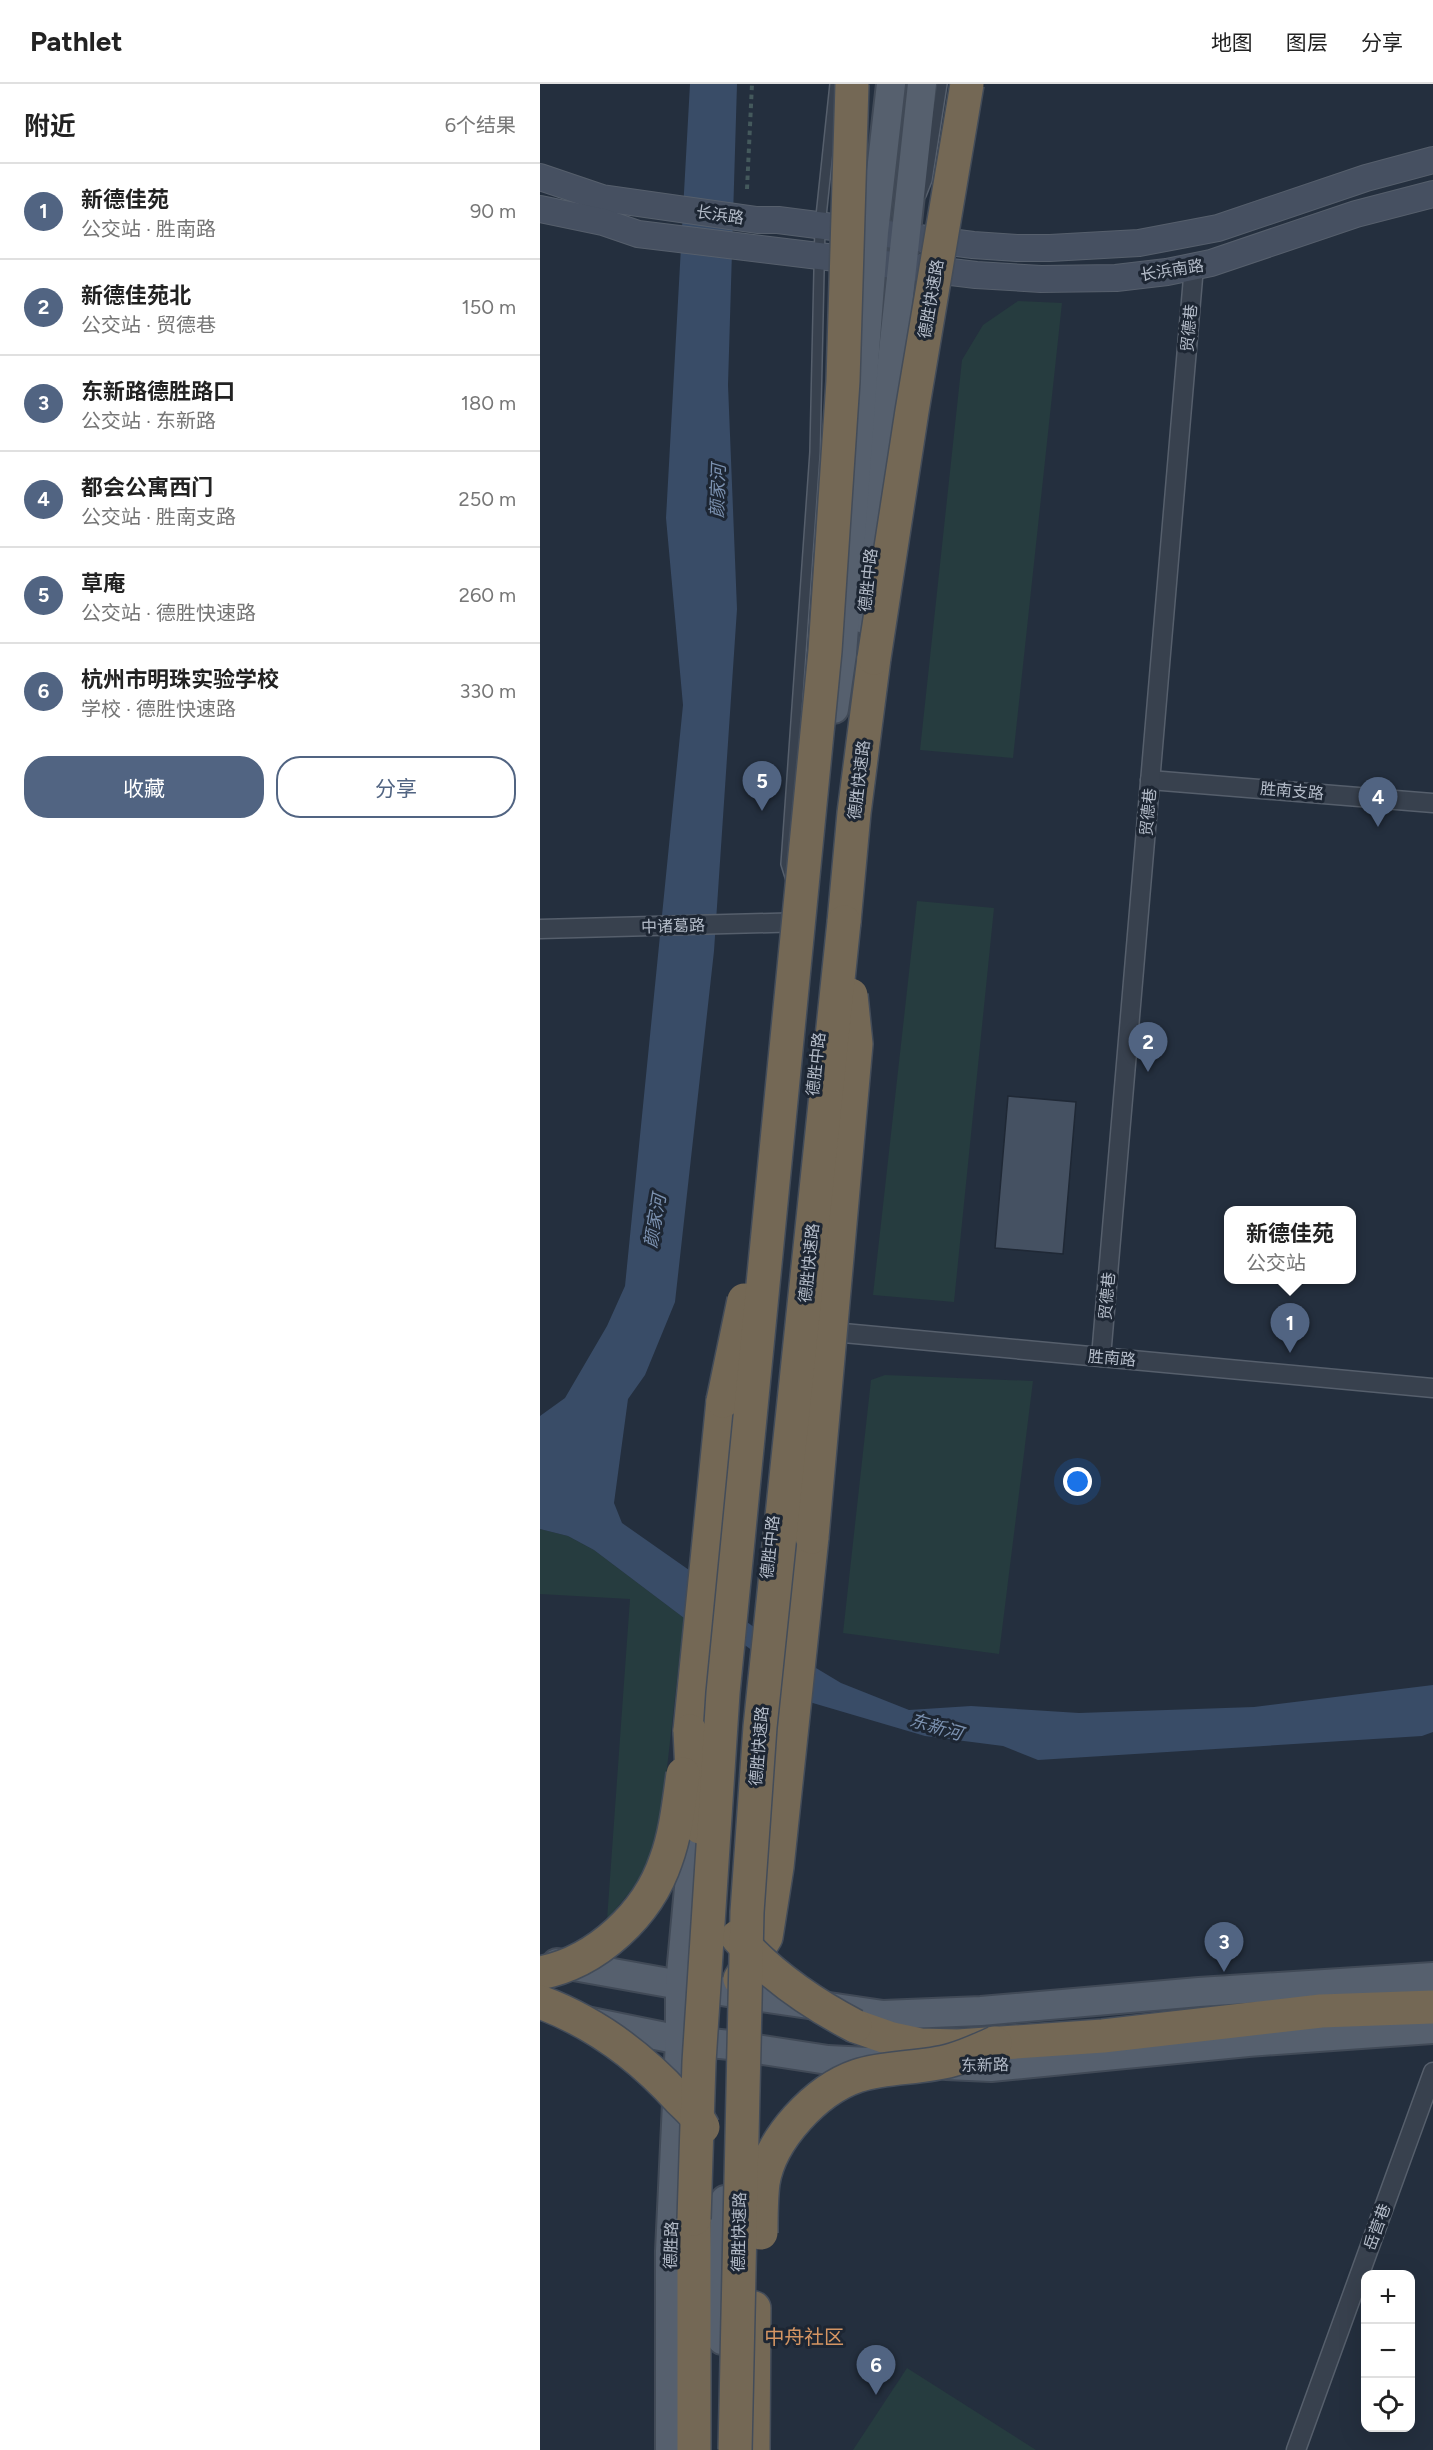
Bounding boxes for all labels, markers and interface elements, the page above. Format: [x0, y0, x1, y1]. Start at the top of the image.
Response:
text: Pathlet [30, 24, 122, 58]
text: 地图 [1211, 30, 1253, 55]
text: 图层 [1286, 30, 1328, 55]
text: 分享 [1361, 30, 1403, 55]
text: 附近 [24, 110, 76, 142]
text: 6个结果 [445, 113, 516, 137]
text: 新德佳苑 [81, 186, 169, 213]
text: 1 [39, 199, 48, 223]
text: 90 m [470, 199, 516, 223]
street label: 长浜路 [695, 202, 745, 228]
text: 公交站 · 胜南路 [81, 217, 216, 241]
street label: 长浜南路 [1139, 256, 1205, 284]
street label: 德胜快速路 [915, 258, 947, 340]
text: 新德佳苑北 [81, 282, 191, 309]
text: 2 [38, 295, 49, 319]
text: 150 m [461, 295, 516, 319]
street label: 贸德巷 [1177, 303, 1201, 353]
text: 公交站 · 贸德巷 [81, 313, 216, 337]
text: 东新路德胜路口 [81, 378, 235, 405]
text: 3 [38, 391, 49, 415]
text: 180 m [461, 391, 516, 415]
text: 公交站 · 东新路 [81, 409, 216, 433]
water label: 颜家河 [706, 461, 730, 518]
text: 都会公寓西门 [81, 474, 213, 501]
text: 4 [37, 487, 50, 511]
text: 250 m [459, 487, 516, 511]
text: 公交站 · 胜南支路 [81, 505, 236, 529]
street label: 德胜中路 [855, 547, 881, 613]
text: 草庵 [81, 570, 125, 597]
text: 5 [38, 583, 49, 607]
text: 260 m [459, 583, 516, 607]
text: 公交站 · 德胜快速路 [81, 601, 256, 625]
text: 杭州市明珠实验学校 [81, 666, 279, 693]
text: 6 [38, 679, 49, 703]
text: 330 m [459, 679, 516, 703]
text: 学校 · 德胜快速路 [81, 697, 236, 721]
street label: 德胜快速路 [845, 739, 873, 821]
button: 收藏 [24, 756, 264, 818]
button: 分享 [276, 756, 516, 818]
pin: 5 [742, 762, 782, 811]
pin: 4 [1358, 778, 1398, 827]
street label: 胜南支路 [1259, 779, 1325, 803]
street label: 贸德巷 [1136, 787, 1160, 837]
street label: 中诸葛路 [641, 915, 705, 937]
pin: 2 [1128, 1022, 1168, 1072]
street label: 德胜中路 [803, 1031, 829, 1097]
water label: 颜家河 [639, 1190, 671, 1249]
popup [1224, 1206, 1356, 1284]
text: 新德佳苑 [1246, 1220, 1334, 1247]
street label: 德胜快速路 [795, 1222, 823, 1304]
text: 公交站 [1246, 1251, 1306, 1275]
street label: 贸德巷 [1095, 1271, 1119, 1321]
pin: 1 [1270, 1304, 1310, 1353]
street label: 胜南路 [1087, 1346, 1137, 1370]
your location [1063, 1467, 1092, 1496]
street label: 德胜中路 [757, 1514, 783, 1580]
street label: 德胜快速路 [746, 1705, 772, 1787]
water label: 东新河 [907, 1709, 968, 1746]
pin: 3 [1204, 1922, 1244, 1972]
street label: 东新路 [961, 2055, 1009, 2075]
street label: 德胜快速路 [729, 2192, 749, 2272]
street label: 岳营巷 [1360, 2201, 1394, 2253]
street label: 德胜路 [661, 2221, 681, 2269]
map controls [1361, 2270, 1415, 2432]
button: + [1361, 2270, 1415, 2324]
button: − [1361, 2324, 1415, 2378]
district label: 中舟社区 [764, 2325, 844, 2349]
pin: 6 [856, 2346, 896, 2395]
button: locate [1361, 2378, 1415, 2432]

